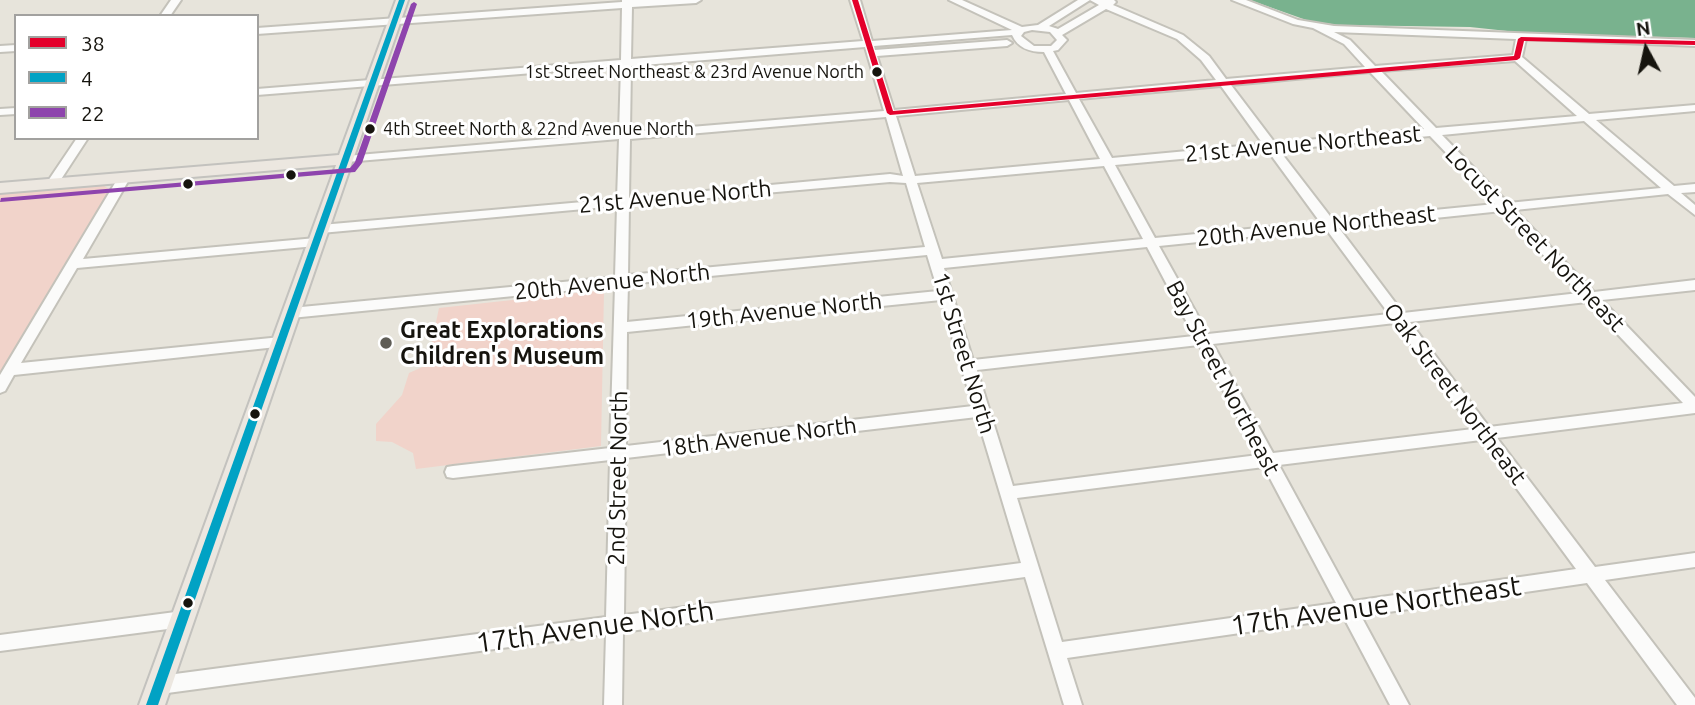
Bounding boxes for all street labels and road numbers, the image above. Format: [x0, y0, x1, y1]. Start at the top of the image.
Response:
street label: 21st Avenue Northeast [1184, 120, 1422, 168]
street label: Locust Street Northeast [1439, 141, 1631, 337]
street label: 21st Avenue North [577, 175, 773, 219]
street label: 20th Avenue Northeast [1195, 200, 1437, 252]
street label: 20th Avenue North [513, 258, 711, 306]
street label: 1st Street North [926, 269, 1002, 437]
street label: Bay Street Northeast [1160, 276, 1286, 480]
street label: 19th Avenue North [685, 287, 883, 335]
street label: Oak Street Northeast [1378, 298, 1532, 490]
street label: 2nd Street North [603, 390, 633, 566]
street label: 18th Avenue North [660, 411, 858, 463]
street label: 17th Avenue Northeast [1229, 569, 1523, 643]
street label: 17th Avenue North [474, 594, 716, 660]

